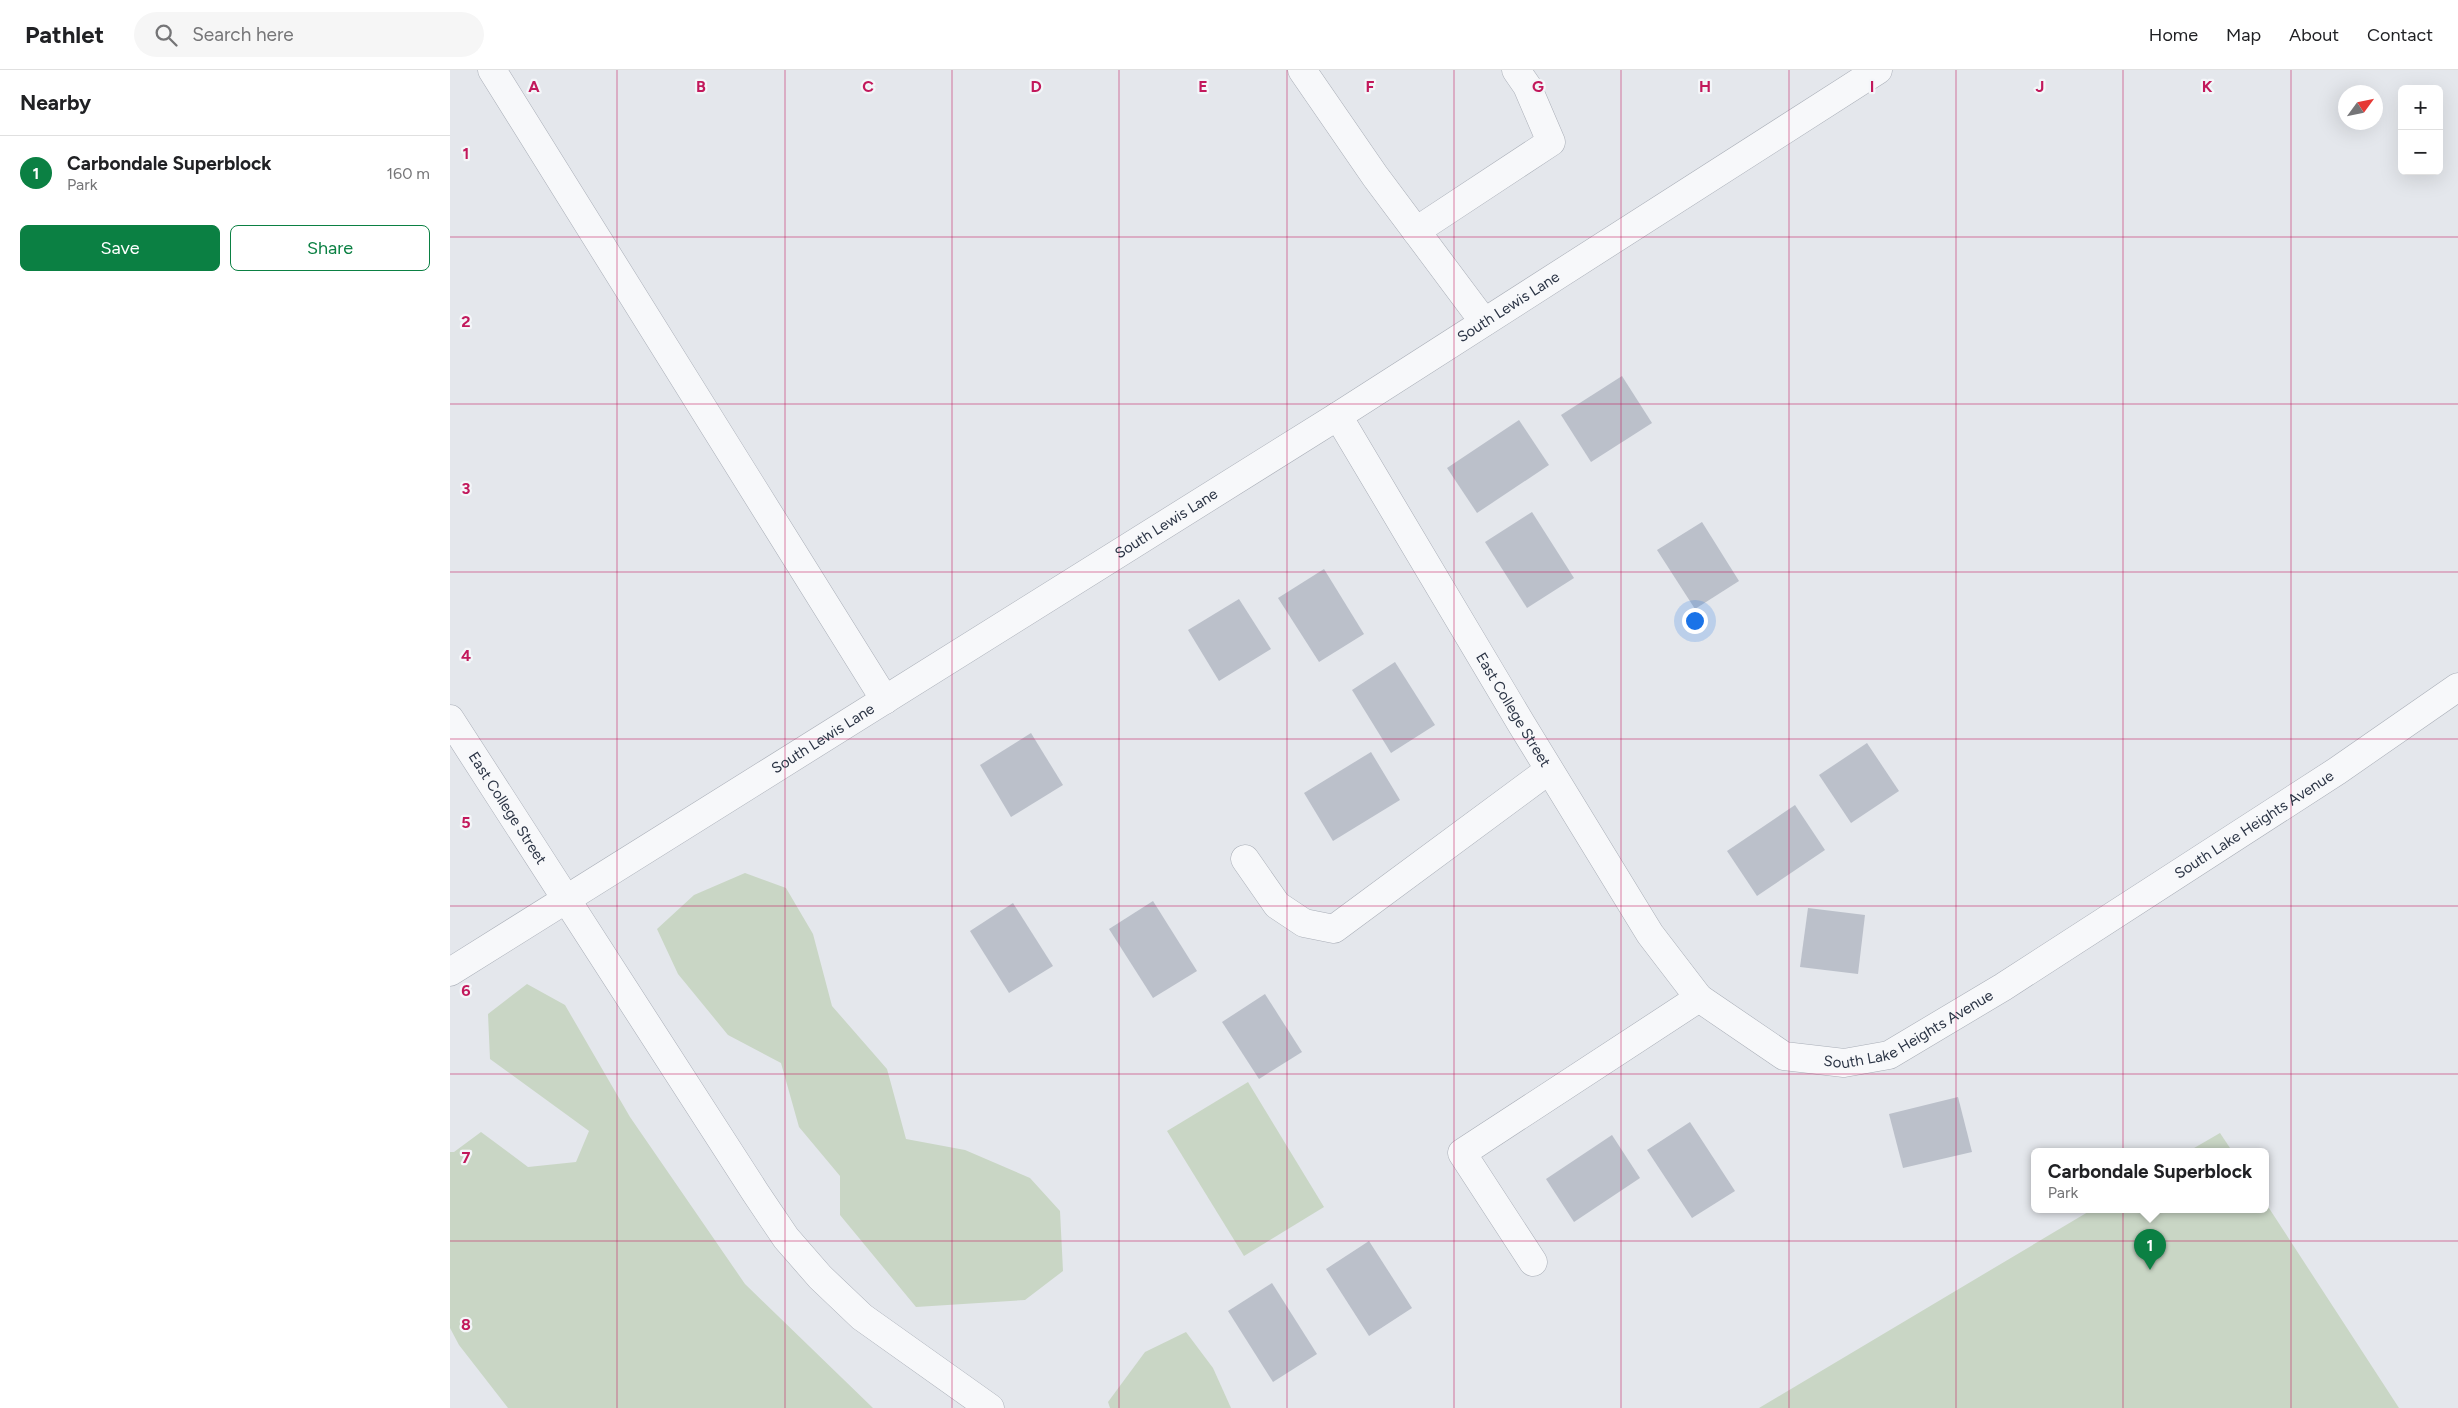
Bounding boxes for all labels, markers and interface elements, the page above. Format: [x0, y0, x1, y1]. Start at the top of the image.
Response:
search box [134, 12, 484, 57]
text: Pathlet [25, 20, 104, 49]
icon: search [152, 21, 180, 49]
text: Search here [192, 23, 294, 46]
text: Home [2149, 24, 2198, 46]
text: Map [2226, 24, 2261, 46]
text: About [2289, 24, 2339, 46]
text: Contact [2367, 24, 2433, 46]
text: A [528, 77, 540, 96]
text: B [696, 77, 706, 96]
text: C [862, 77, 874, 96]
text: D [1030, 77, 1042, 96]
text: E [1198, 77, 1208, 96]
text: F [1366, 77, 1375, 96]
text: G [1532, 77, 1544, 96]
text: H [1699, 77, 1711, 96]
text: I [1870, 77, 1874, 96]
text: J [2036, 77, 2044, 96]
text: K [2202, 77, 2213, 96]
north arrow [2338, 85, 2383, 130]
map controls [2398, 85, 2443, 175]
button: + [2398, 85, 2443, 130]
text: Nearby [20, 90, 91, 115]
button: − [2398, 130, 2443, 175]
text: 1 [463, 144, 469, 163]
text: Carbondale Superblock [67, 152, 272, 175]
text: 1 [33, 164, 39, 183]
text: 160 m [387, 164, 430, 183]
text: Park [67, 175, 97, 194]
button: Save [20, 225, 220, 271]
button: Share [230, 225, 430, 271]
street label: South Lewis Lane [1454, 267, 1563, 346]
text: 2 [461, 312, 471, 331]
text: 3 [462, 479, 471, 498]
street label: South Lewis Lane [1111, 485, 1221, 562]
your location [1682, 608, 1708, 634]
text: 4 [461, 646, 471, 665]
street label: East College Street [1472, 649, 1555, 770]
street label: South Lewis Lane [768, 700, 878, 777]
street label: East College Street [465, 749, 550, 868]
street label: South Lake Heights Avenue [2171, 767, 2337, 883]
text: 5 [461, 813, 471, 832]
text: 6 [461, 981, 471, 1000]
street label: South Lake Heights Avenue [1823, 986, 1996, 1072]
text: 7 [462, 1148, 471, 1167]
popup [2031, 1148, 2269, 1213]
text: Carbondale Superblock [2048, 1160, 2252, 1183]
text: Park [2048, 1183, 2078, 1202]
pin: 1 [2134, 1229, 2166, 1270]
text: 8 [461, 1315, 471, 1334]

